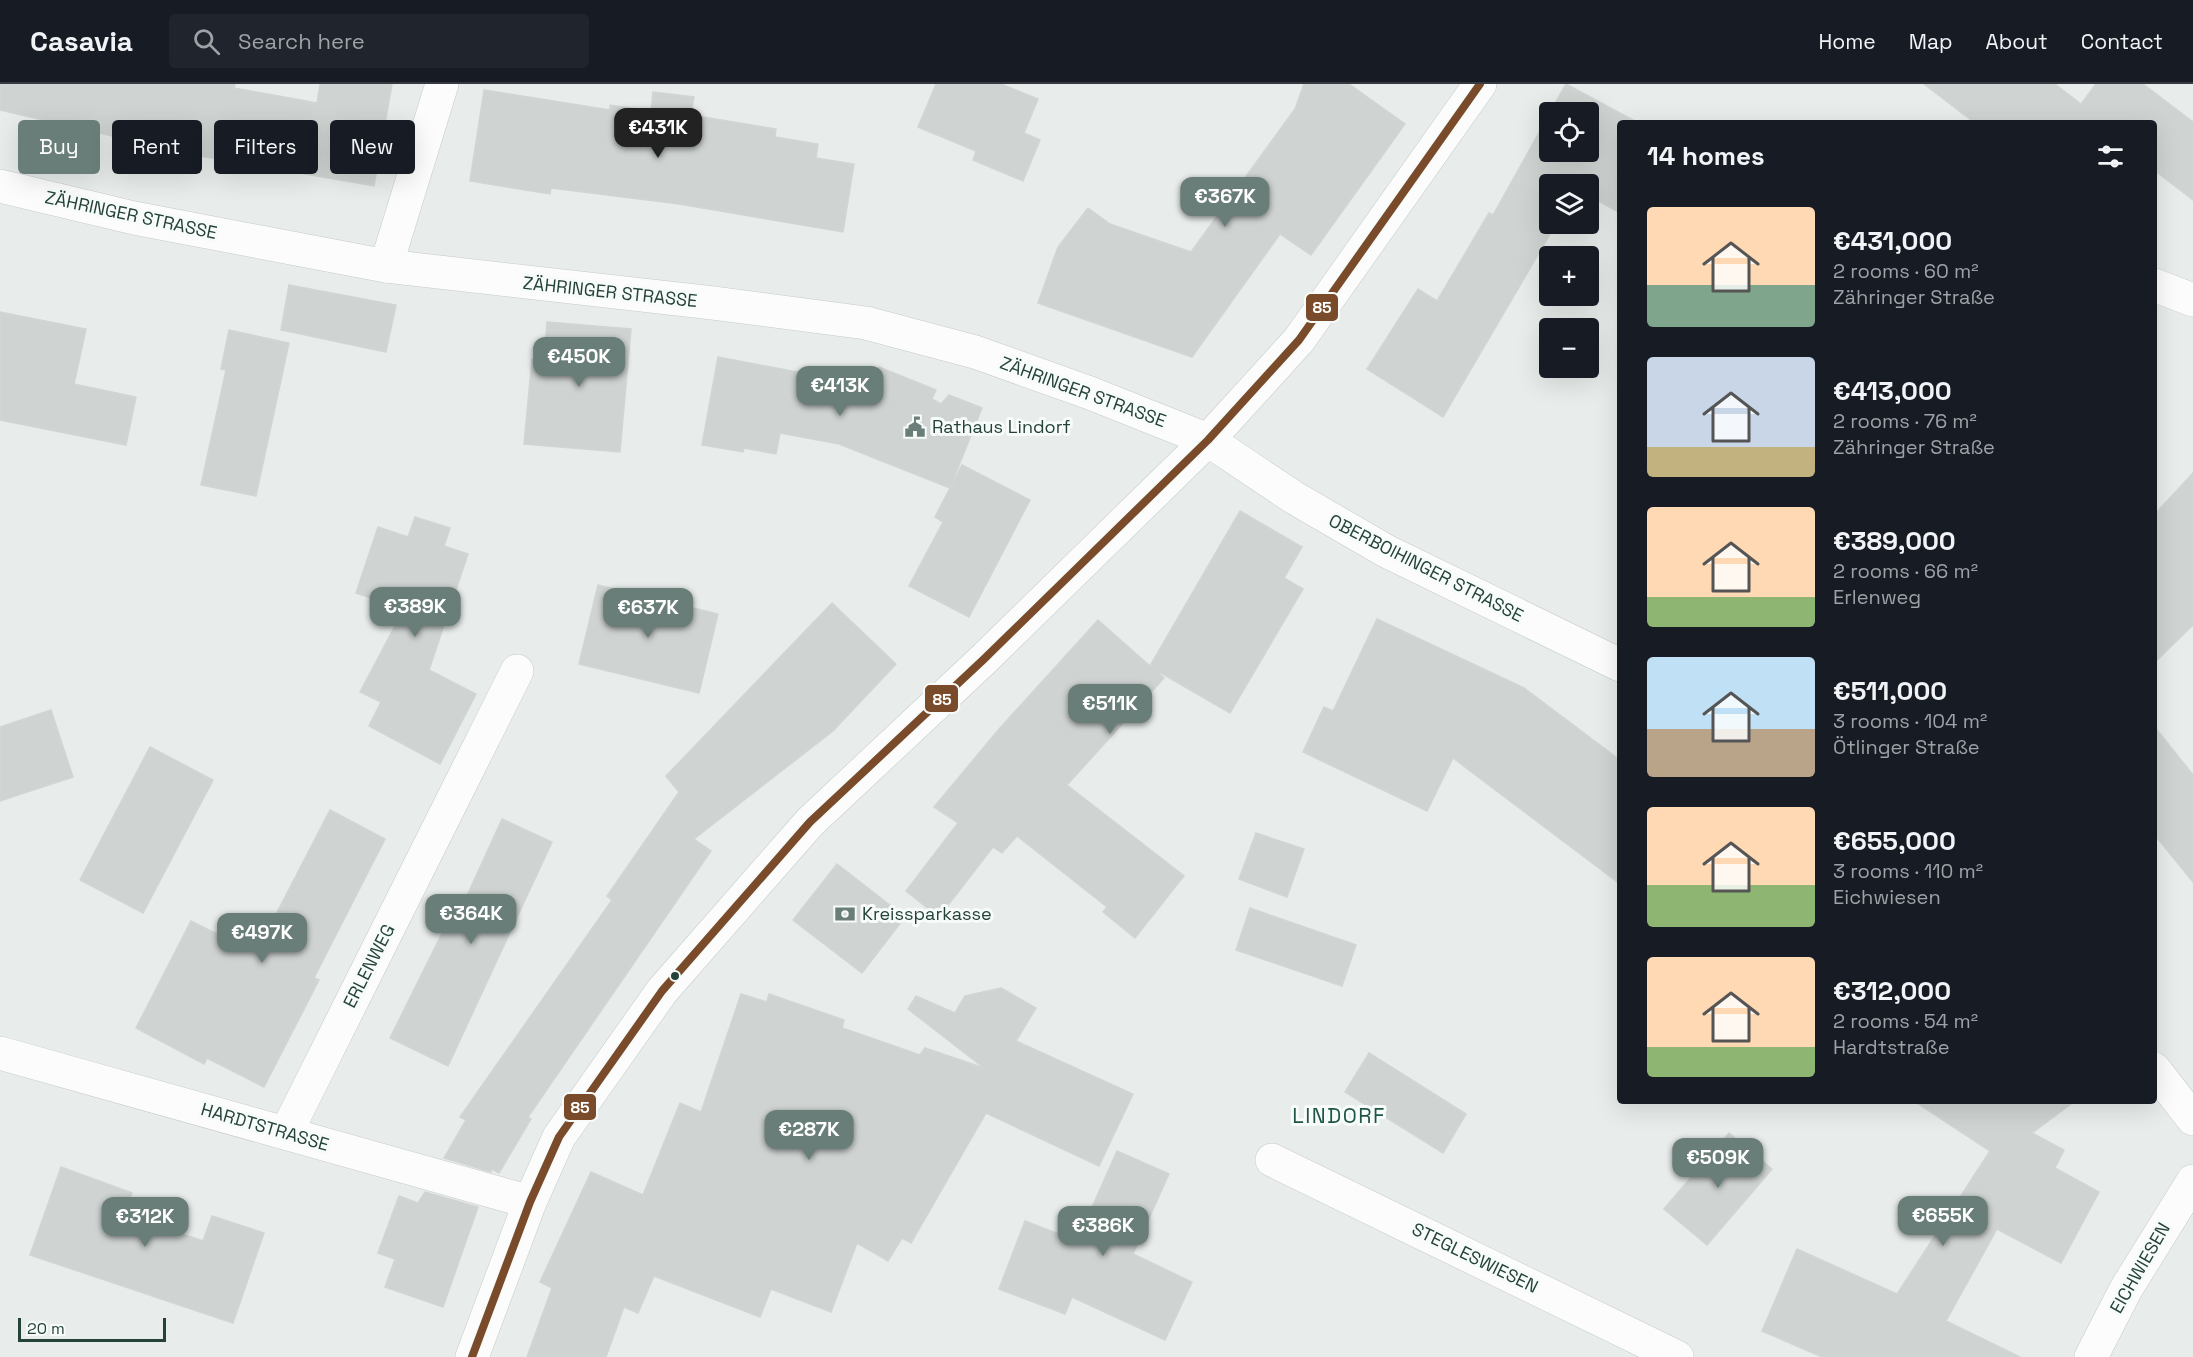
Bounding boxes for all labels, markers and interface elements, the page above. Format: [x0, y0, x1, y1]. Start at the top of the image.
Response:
search box [169, 14, 589, 68]
text: Casavia [30, 23, 133, 59]
icon: search [190, 25, 223, 58]
text: Search here [238, 27, 365, 55]
text: Home [1818, 28, 1876, 55]
text: Map [1909, 28, 1953, 55]
text: About [1986, 28, 2048, 55]
text: Contact [2081, 28, 2163, 55]
map controls [1539, 102, 1599, 378]
button: locate [1539, 102, 1599, 162]
pin: €431K [616, 108, 700, 159]
text: €431K [628, 114, 688, 140]
chip: Buy [18, 120, 100, 174]
chip: Rent [112, 120, 202, 174]
chip: Filters [214, 120, 318, 174]
chip: New [330, 120, 415, 174]
text: 14 homes [1647, 139, 1765, 173]
icon: filters [2094, 140, 2127, 173]
button: layers [1539, 174, 1599, 234]
pin: €367K [1183, 177, 1267, 228]
text: €367K [1194, 183, 1256, 209]
street label: ZÄHRINGER STRASSE [43, 185, 219, 244]
text: €431,000 [1833, 224, 1952, 258]
icon: home [1695, 231, 1767, 303]
button: + [1539, 246, 1599, 306]
text: 2 rooms · 60 m² [1833, 258, 1979, 284]
street label: ZÄHRINGER STRASSE [522, 271, 698, 312]
text: Zähringer Straße [1833, 284, 1995, 310]
line badge: 85 [1305, 293, 1339, 322]
text: 85 [1312, 297, 1332, 318]
button: − [1539, 318, 1599, 378]
pin: €450K [537, 337, 621, 388]
text: €450K [547, 343, 611, 369]
street label: ZÄHRINGER STRASSE [997, 351, 1169, 432]
pin: €413K [798, 366, 882, 417]
text: €413K [810, 372, 870, 398]
text: €413,000 [1833, 374, 1952, 408]
icon: home [1695, 381, 1767, 453]
text: 2 rooms · 76 m² [1833, 408, 1977, 434]
public building icon: Rathaus Lindorf [903, 415, 927, 439]
place label: Rathaus Lindorf [932, 415, 1070, 438]
text: Zähringer Straße [1833, 434, 1995, 460]
street label: OBERBOIHINGER STRASSE [1325, 508, 1527, 627]
text: €389,000 [1833, 524, 1956, 558]
icon: home [1695, 531, 1767, 603]
text: 2 rooms · 66 m² [1833, 558, 1978, 584]
text: Erlenweg [1833, 584, 1921, 610]
pin: €389K [373, 587, 457, 638]
pin: €637K [606, 588, 690, 639]
text: €389K [384, 593, 446, 619]
text: €637K [617, 594, 679, 620]
text: €511,000 [1833, 674, 1947, 708]
icon: home [1695, 681, 1767, 753]
line badge: 85 [924, 684, 959, 713]
pin: €511K [1068, 684, 1152, 735]
text: 85 [932, 689, 952, 710]
text: €511K [1082, 690, 1138, 716]
text: 3 rooms · 104 m² [1833, 708, 1987, 734]
text: Ötlinger Straße [1833, 734, 1980, 760]
text: €655,000 [1833, 824, 1956, 858]
icon: home [1695, 831, 1767, 903]
text: 3 rooms · 110 m² [1833, 858, 1983, 884]
text: Eichwiesen [1833, 884, 1941, 910]
pin: €364K [429, 894, 513, 945]
text: €364K [439, 900, 503, 926]
bank icon: Kreissparkasse [833, 902, 857, 926]
place label: Kreissparkasse [862, 902, 992, 925]
pin: €497K [220, 913, 304, 964]
text: €497K [231, 919, 293, 945]
street label: ERLENWEG [338, 920, 399, 1012]
unlabelled marker [669, 970, 681, 982]
text: €312,000 [1833, 974, 1951, 1008]
icon: home [1695, 981, 1767, 1053]
text: 2 rooms · 54 m² [1833, 1008, 1978, 1034]
text: Hardtstraße [1833, 1034, 1950, 1060]
line badge: 85 [563, 1093, 597, 1121]
street label: HARDTSTRASSE [198, 1097, 332, 1156]
text: 85 [570, 1097, 590, 1118]
district label: LINDORF [1292, 1102, 1386, 1129]
pin: €287K [767, 1110, 851, 1161]
text: €287K [779, 1116, 839, 1142]
pin: €509K [1676, 1138, 1760, 1189]
text: €509K [1686, 1144, 1750, 1170]
pin: €655K [1901, 1196, 1985, 1247]
pin: €312K [103, 1197, 187, 1248]
text: €655K [1912, 1202, 1974, 1228]
text: €312K [116, 1203, 174, 1229]
pin: €386K [1061, 1206, 1145, 1257]
text: €386K [1072, 1212, 1134, 1238]
street label: STEGLESWIESEN [1408, 1217, 1542, 1298]
street label: EICHWIESEN [2104, 1218, 2175, 1317]
scale bar [18, 1315, 166, 1342]
text: 20 m [27, 1318, 65, 1339]

